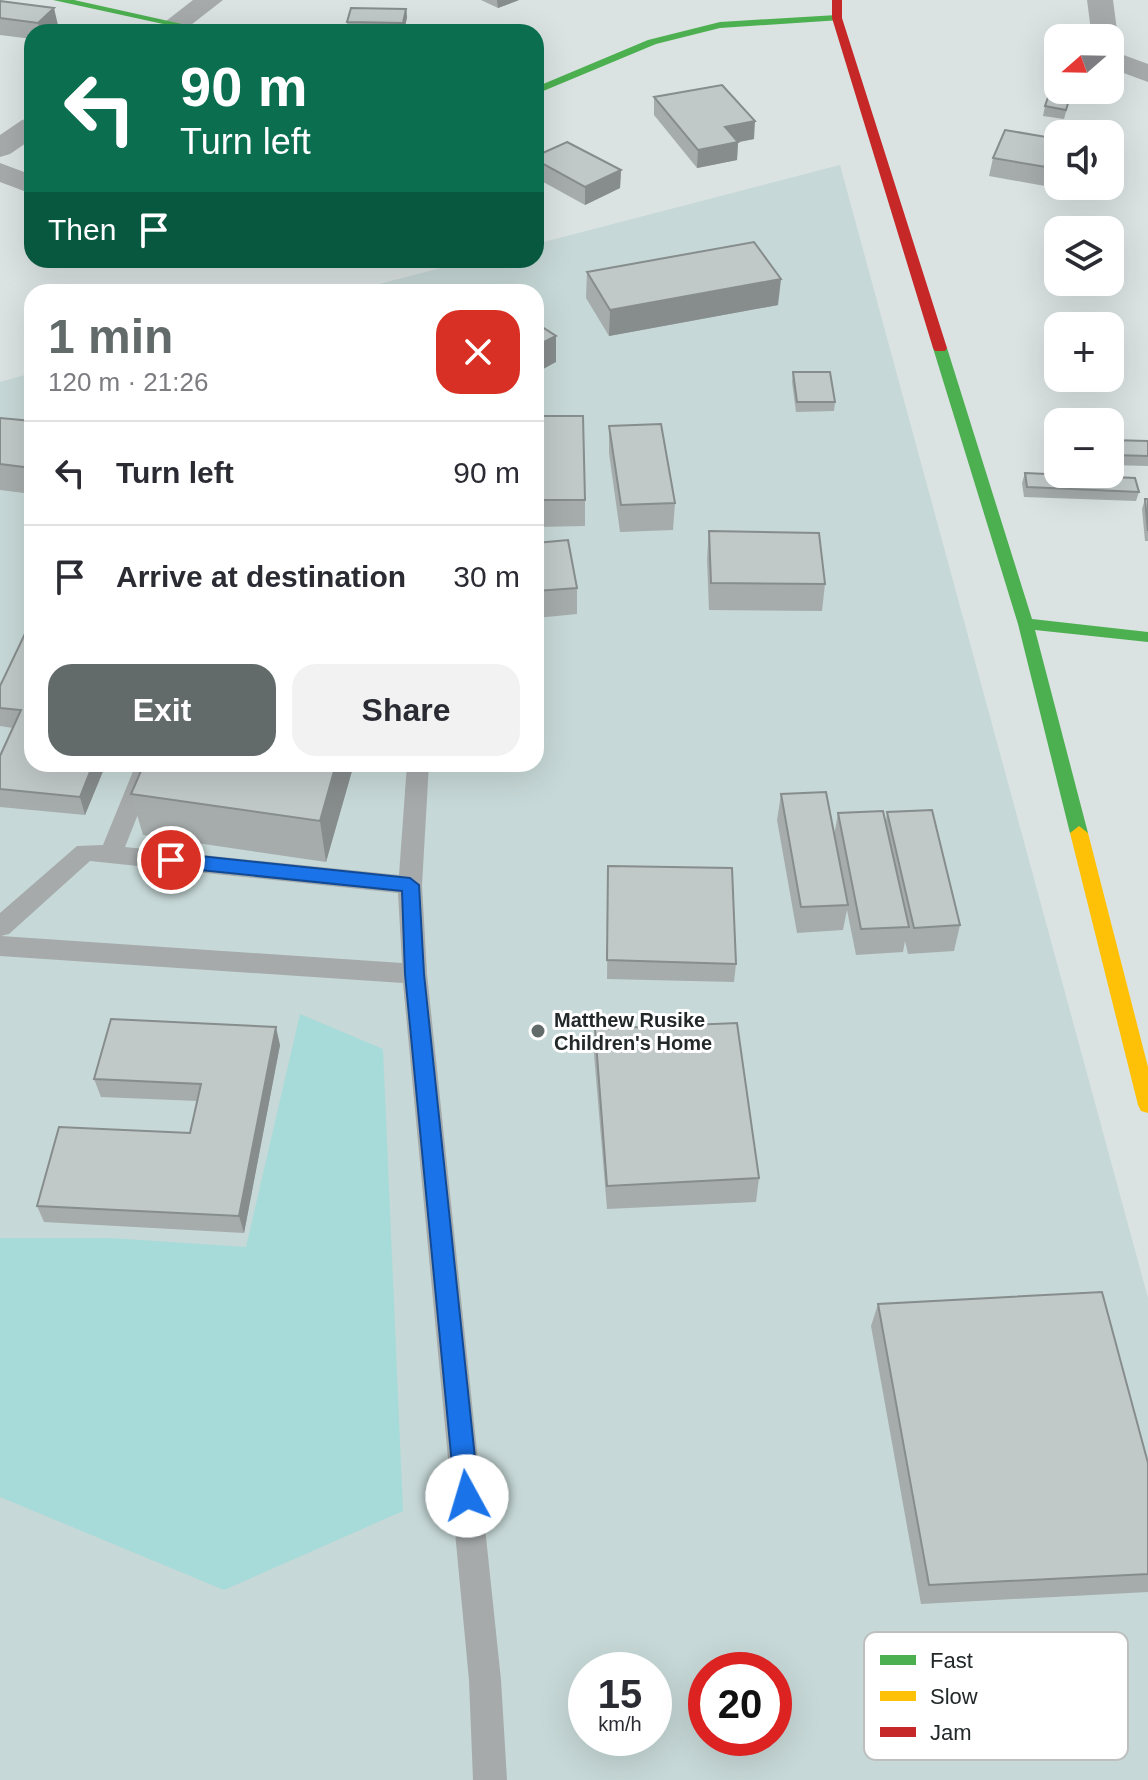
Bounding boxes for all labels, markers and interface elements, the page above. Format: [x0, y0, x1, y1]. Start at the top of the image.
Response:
north arrow [1044, 24, 1124, 104]
map controls [1044, 24, 1124, 488]
text: 90 m [180, 55, 308, 118]
icon: left [48, 56, 152, 160]
button: sound [1044, 120, 1124, 200]
text: Turn left [180, 121, 311, 162]
icon: arrive [132, 208, 176, 252]
text: Then [48, 213, 116, 246]
button: layers [1044, 216, 1124, 296]
text: 1 min [48, 310, 173, 363]
button: close [436, 310, 520, 394]
button: + [1044, 312, 1124, 392]
text: 120 m · 21:26 [48, 367, 208, 397]
button: − [1044, 408, 1124, 488]
icon: left [48, 451, 92, 495]
text: Turn left [116, 456, 234, 489]
text: 90 m [453, 456, 520, 489]
icon: arrive [48, 555, 92, 599]
text: Arrive at destination [116, 560, 406, 593]
text: 30 m [453, 560, 520, 593]
button: Exit [48, 664, 276, 756]
button: Share [292, 664, 520, 756]
pin [137, 826, 205, 894]
icon: arrive [149, 838, 193, 882]
place label: Matthew Rusike Children's Home [554, 1009, 712, 1054]
marker: Matthew Rusike Children's Home [529, 1022, 547, 1040]
position arrow [425, 1454, 509, 1538]
legend [864, 1632, 1128, 1760]
text: Fast [930, 1648, 973, 1673]
speed limit sign: 20 [688, 1652, 792, 1756]
text: 15 [598, 1672, 642, 1716]
text: Slow [930, 1684, 978, 1709]
text: km/h [598, 1713, 642, 1735]
text: Jam [930, 1720, 972, 1745]

